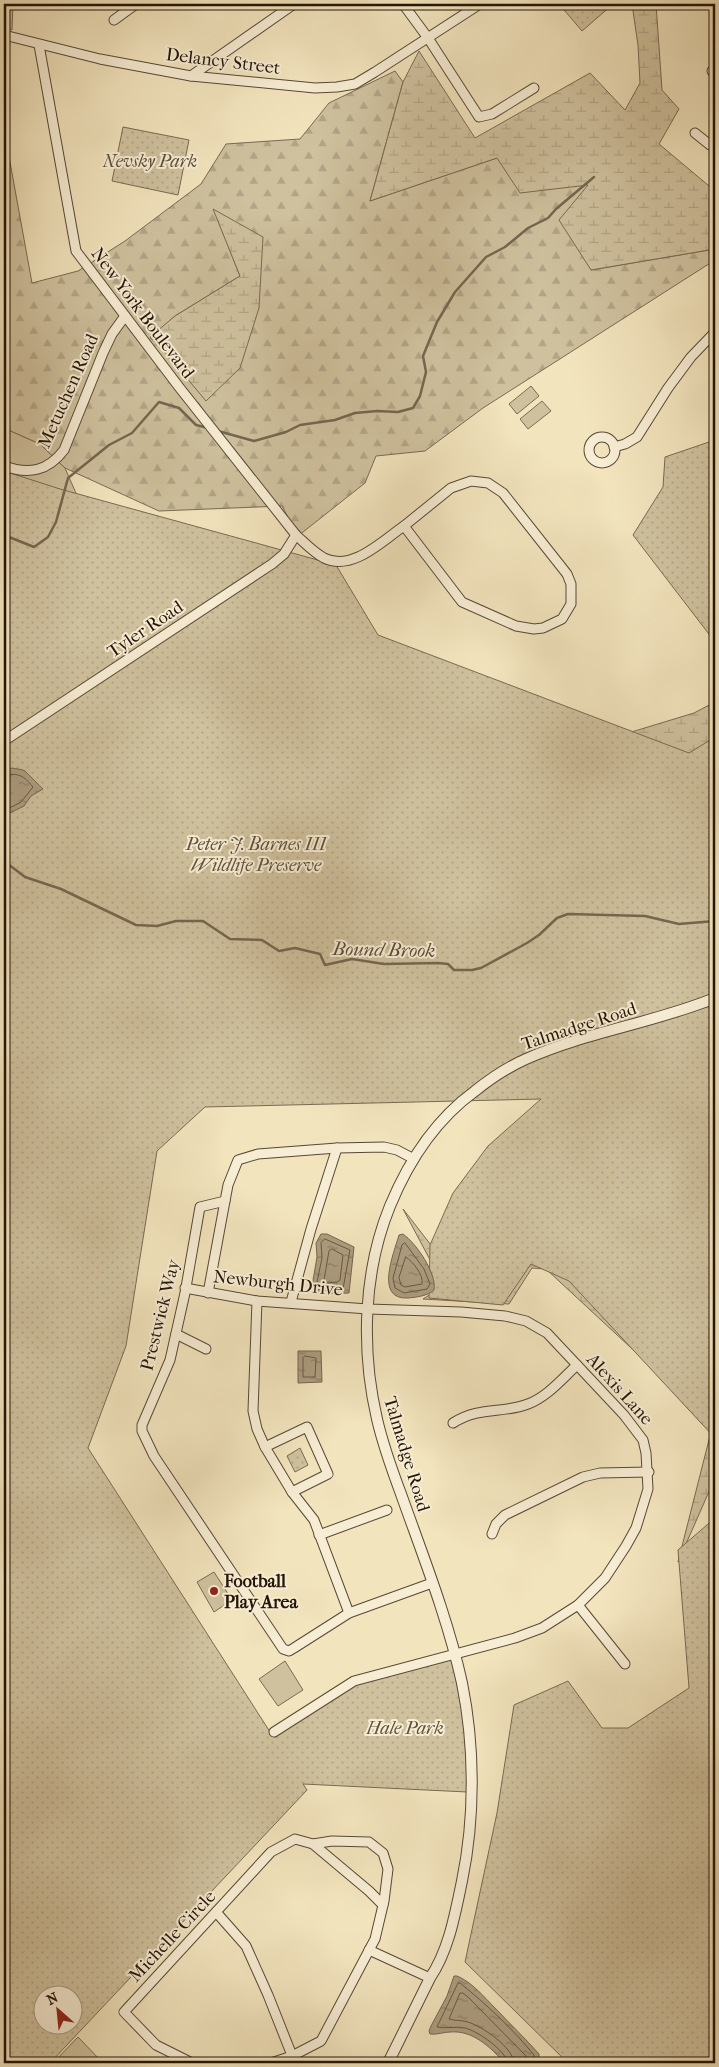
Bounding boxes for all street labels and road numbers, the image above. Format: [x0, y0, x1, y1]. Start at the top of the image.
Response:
street label: Delancy Street [165, 44, 282, 79]
street label: New York Boulevard [87, 244, 199, 383]
street label: Metuchen Road [34, 331, 103, 452]
street label: Tyler Road [104, 596, 187, 662]
street label: Talmadge Road [519, 998, 639, 1055]
street label: Prestwick Way [136, 1256, 185, 1373]
street label: Newburgh Drive [212, 1266, 344, 1301]
street label: Alexis Lane [581, 1348, 657, 1429]
street label: Talmadge Road [379, 1394, 434, 1515]
street label: Michelle Circle [125, 1886, 220, 1986]

